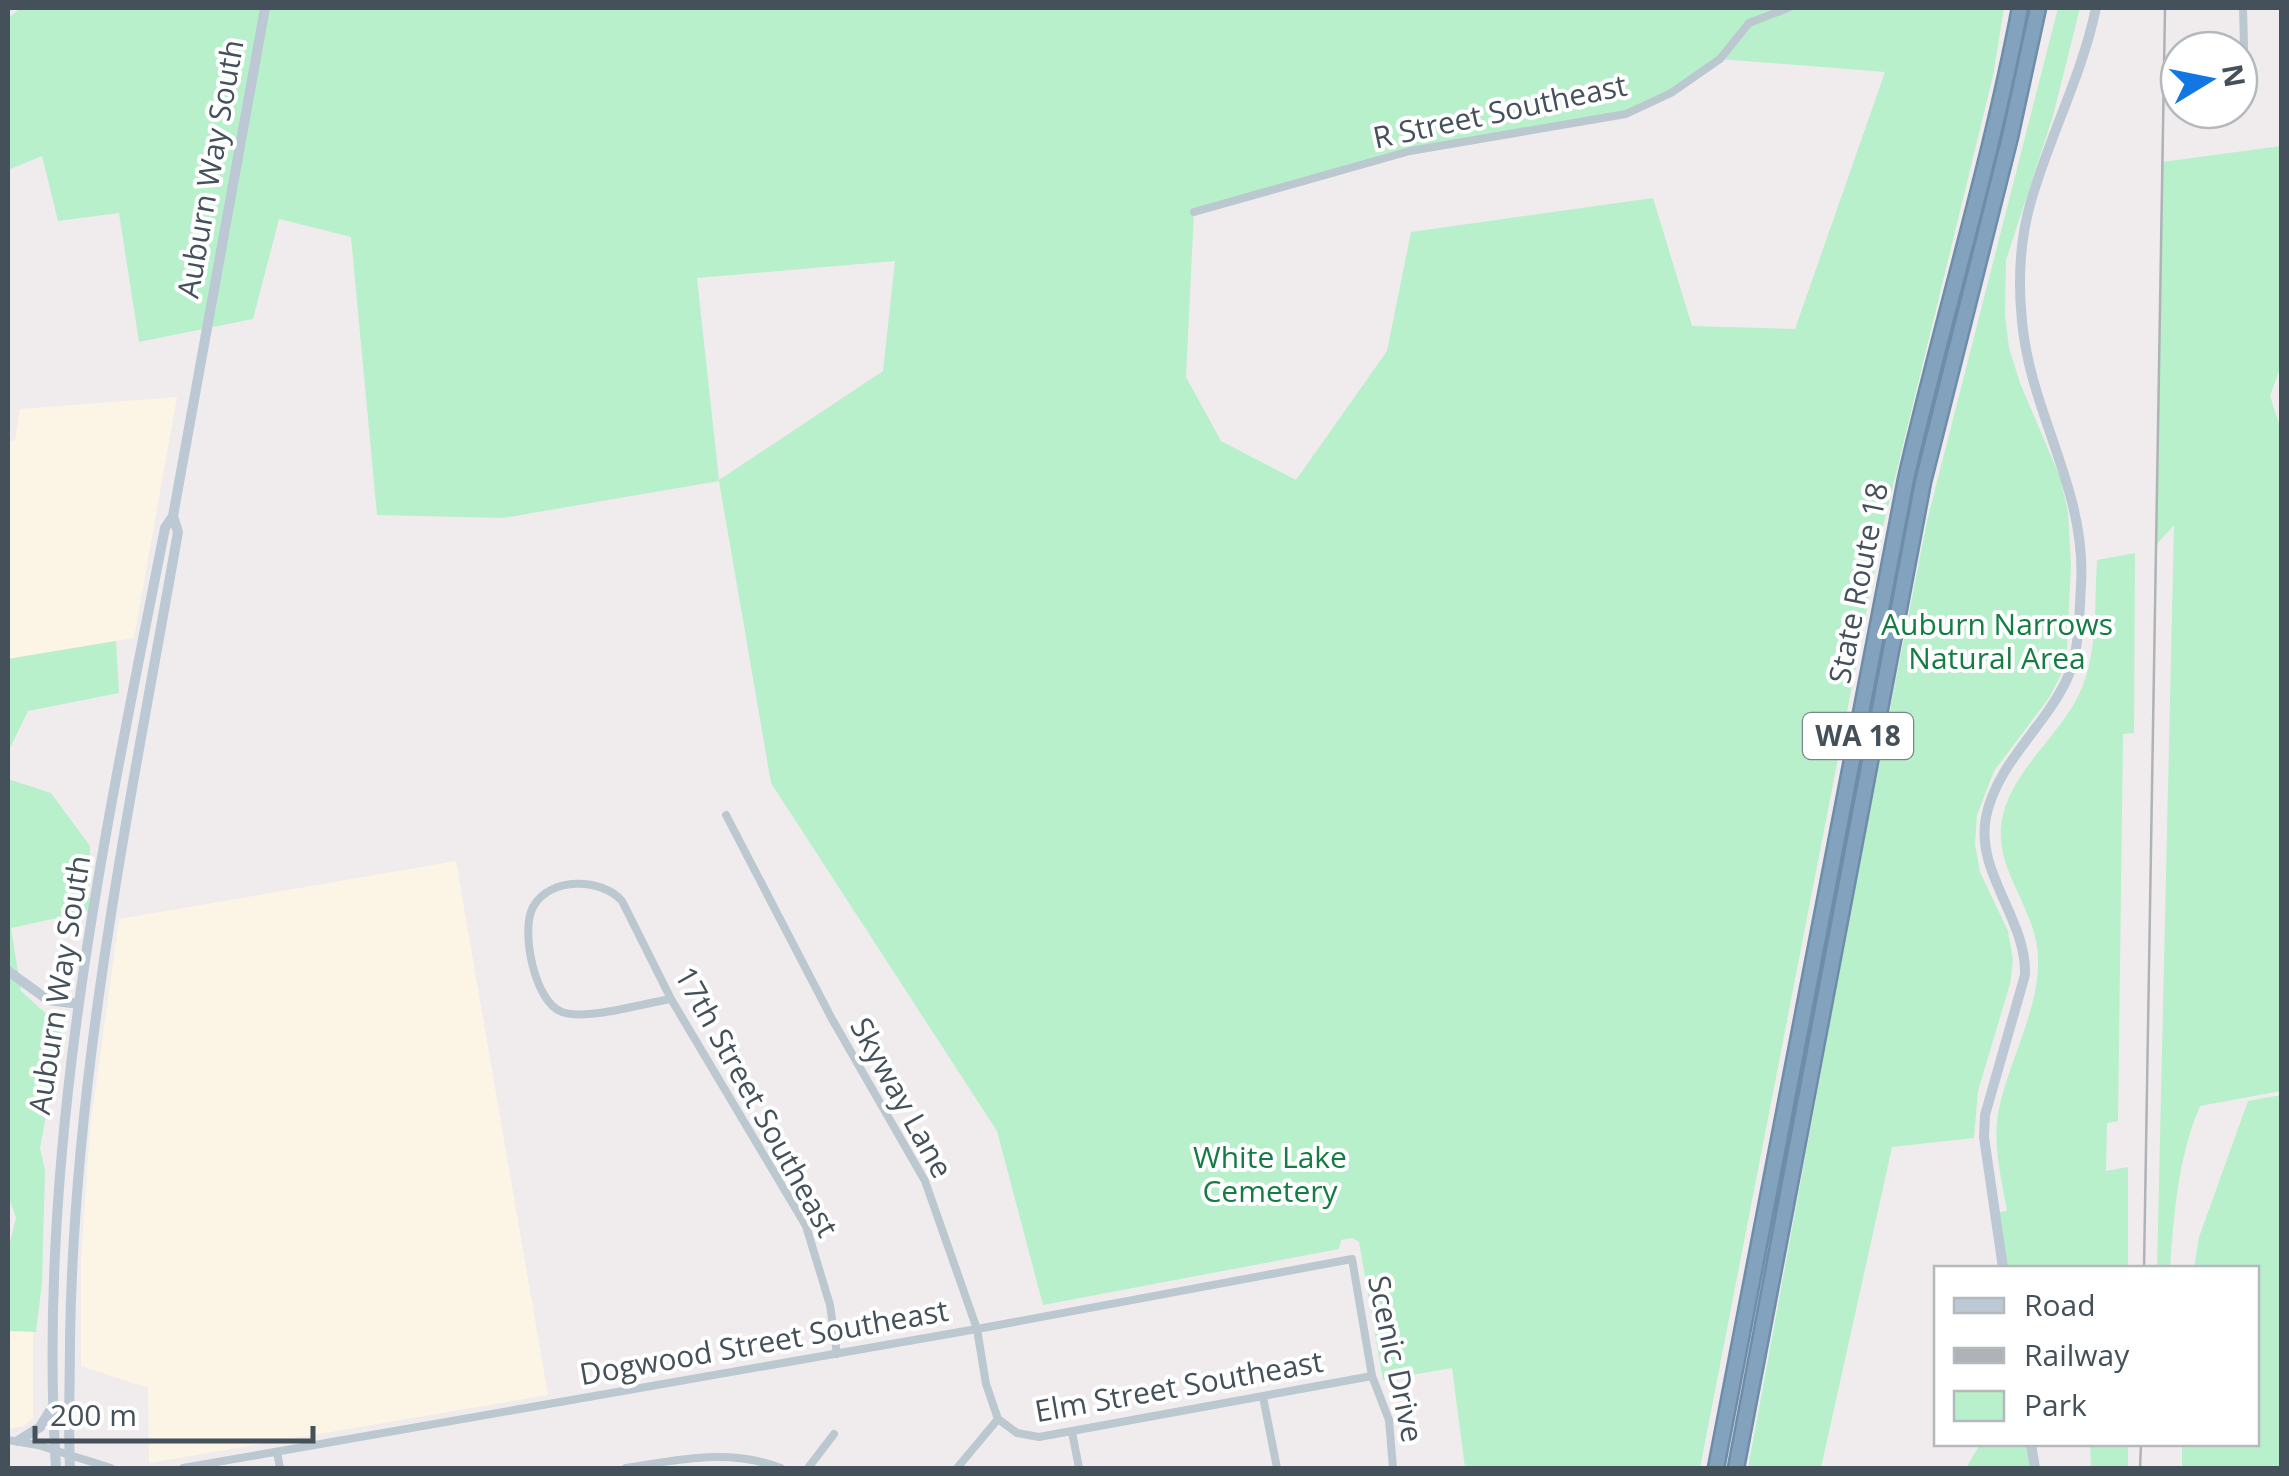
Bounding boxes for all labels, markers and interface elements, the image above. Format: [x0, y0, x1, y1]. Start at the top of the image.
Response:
north arrow [2159, 30, 2259, 130]
street label: Auburn Way South [167, 36, 252, 301]
text: N [2214, 61, 2255, 90]
street label: R Street Southeast [1369, 64, 1630, 157]
street label: State Route 18 [1818, 479, 1897, 687]
park label: Auburn Narrows Natural Area [1881, 603, 2113, 678]
road number: WA 18 [1803, 713, 1913, 759]
street label: Auburn Way South [18, 852, 99, 1117]
street label: 17th Street Southeast [666, 959, 849, 1244]
street label: Skyway Lane [841, 1010, 963, 1185]
park label: White Lake Cemetery [1193, 1136, 1347, 1211]
legend [1934, 1266, 2259, 1446]
street label: Scenic Drive [1359, 1272, 1434, 1446]
text: Road [2024, 1284, 2096, 1325]
street label: Dogwood Street Southeast [576, 1289, 951, 1394]
text: Railway [2024, 1334, 2130, 1375]
street label: Elm Street Southeast [1031, 1340, 1326, 1431]
scale bar [35, 1381, 312, 1443]
text: Park [2024, 1384, 2087, 1425]
text: 200 m [50, 1394, 137, 1435]

